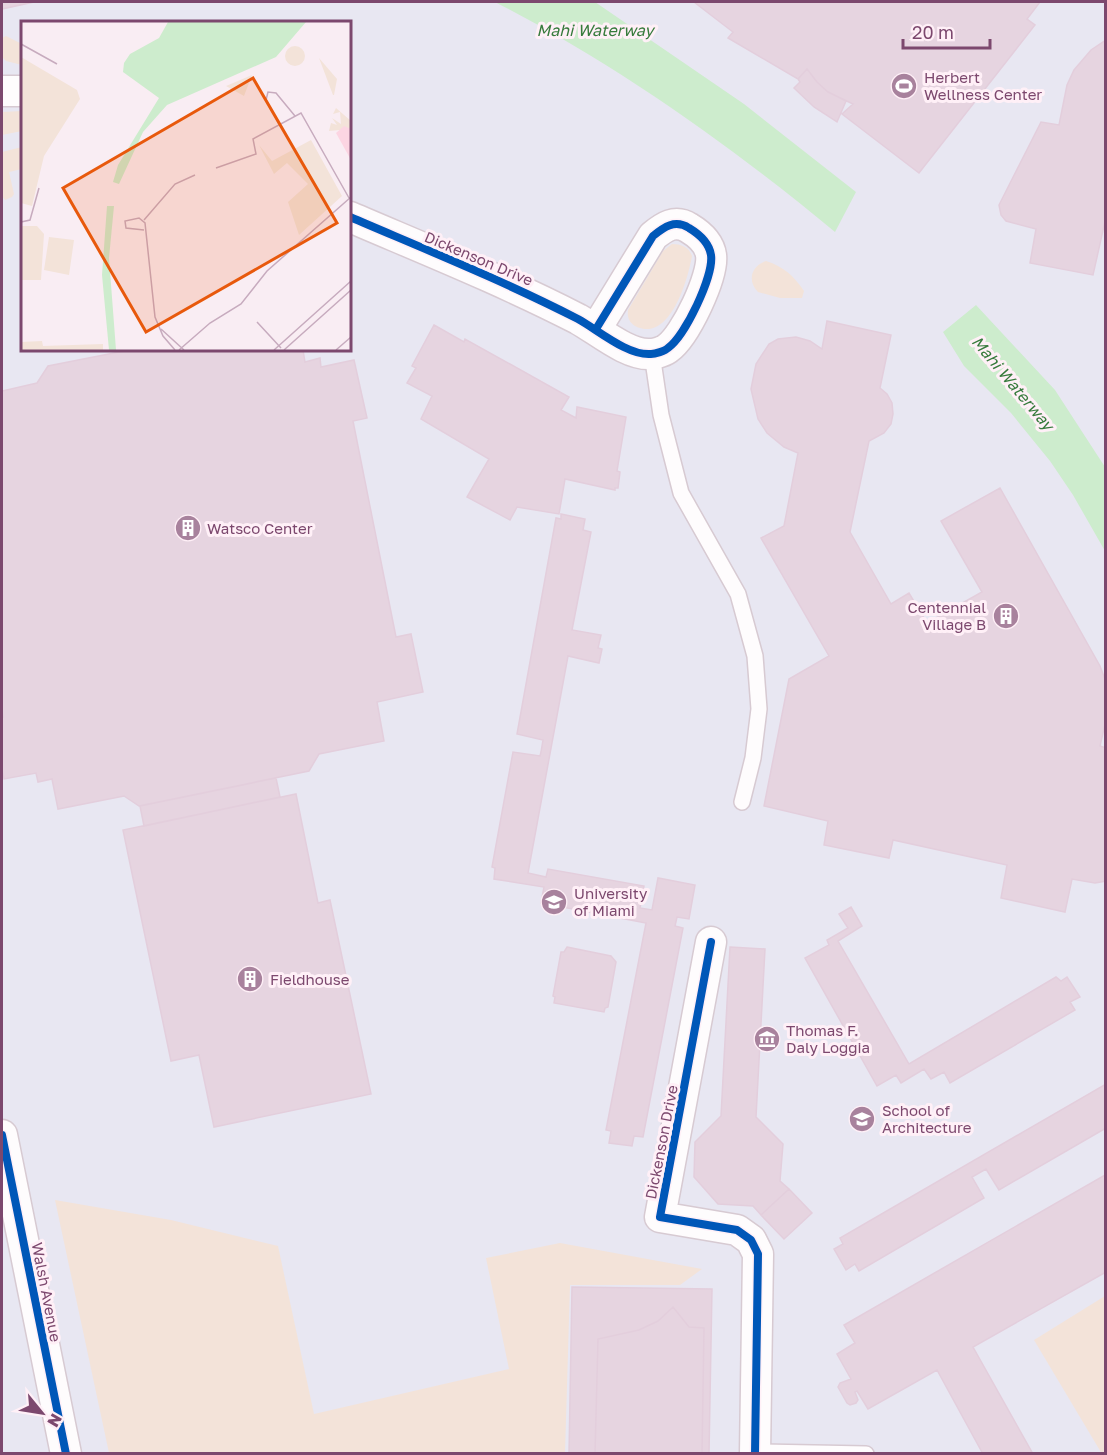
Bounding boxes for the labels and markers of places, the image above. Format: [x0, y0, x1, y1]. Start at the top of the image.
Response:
place label: Herbert Wellness Center [924, 68, 1042, 103]
sports icon: Herbert Wellness Center [889, 71, 919, 101]
building icon: Watsco Center [173, 513, 203, 543]
place label: Watsco Center [207, 519, 313, 537]
place label: Centennial Village B [908, 598, 986, 633]
building icon: Centennial Village B [991, 601, 1021, 631]
place label: University of Miami [574, 884, 648, 919]
school or university icon: University of Miami [539, 887, 569, 917]
building icon: Fieldhouse [235, 964, 265, 994]
place label: Fieldhouse [270, 970, 350, 988]
place label: Thomas F. Daly Loggia [786, 1021, 870, 1056]
museum icon: Thomas F. Daly Loggia [752, 1024, 782, 1054]
place label: School of Architecture [882, 1101, 972, 1136]
school or university icon: School of Architecture [847, 1104, 877, 1134]

